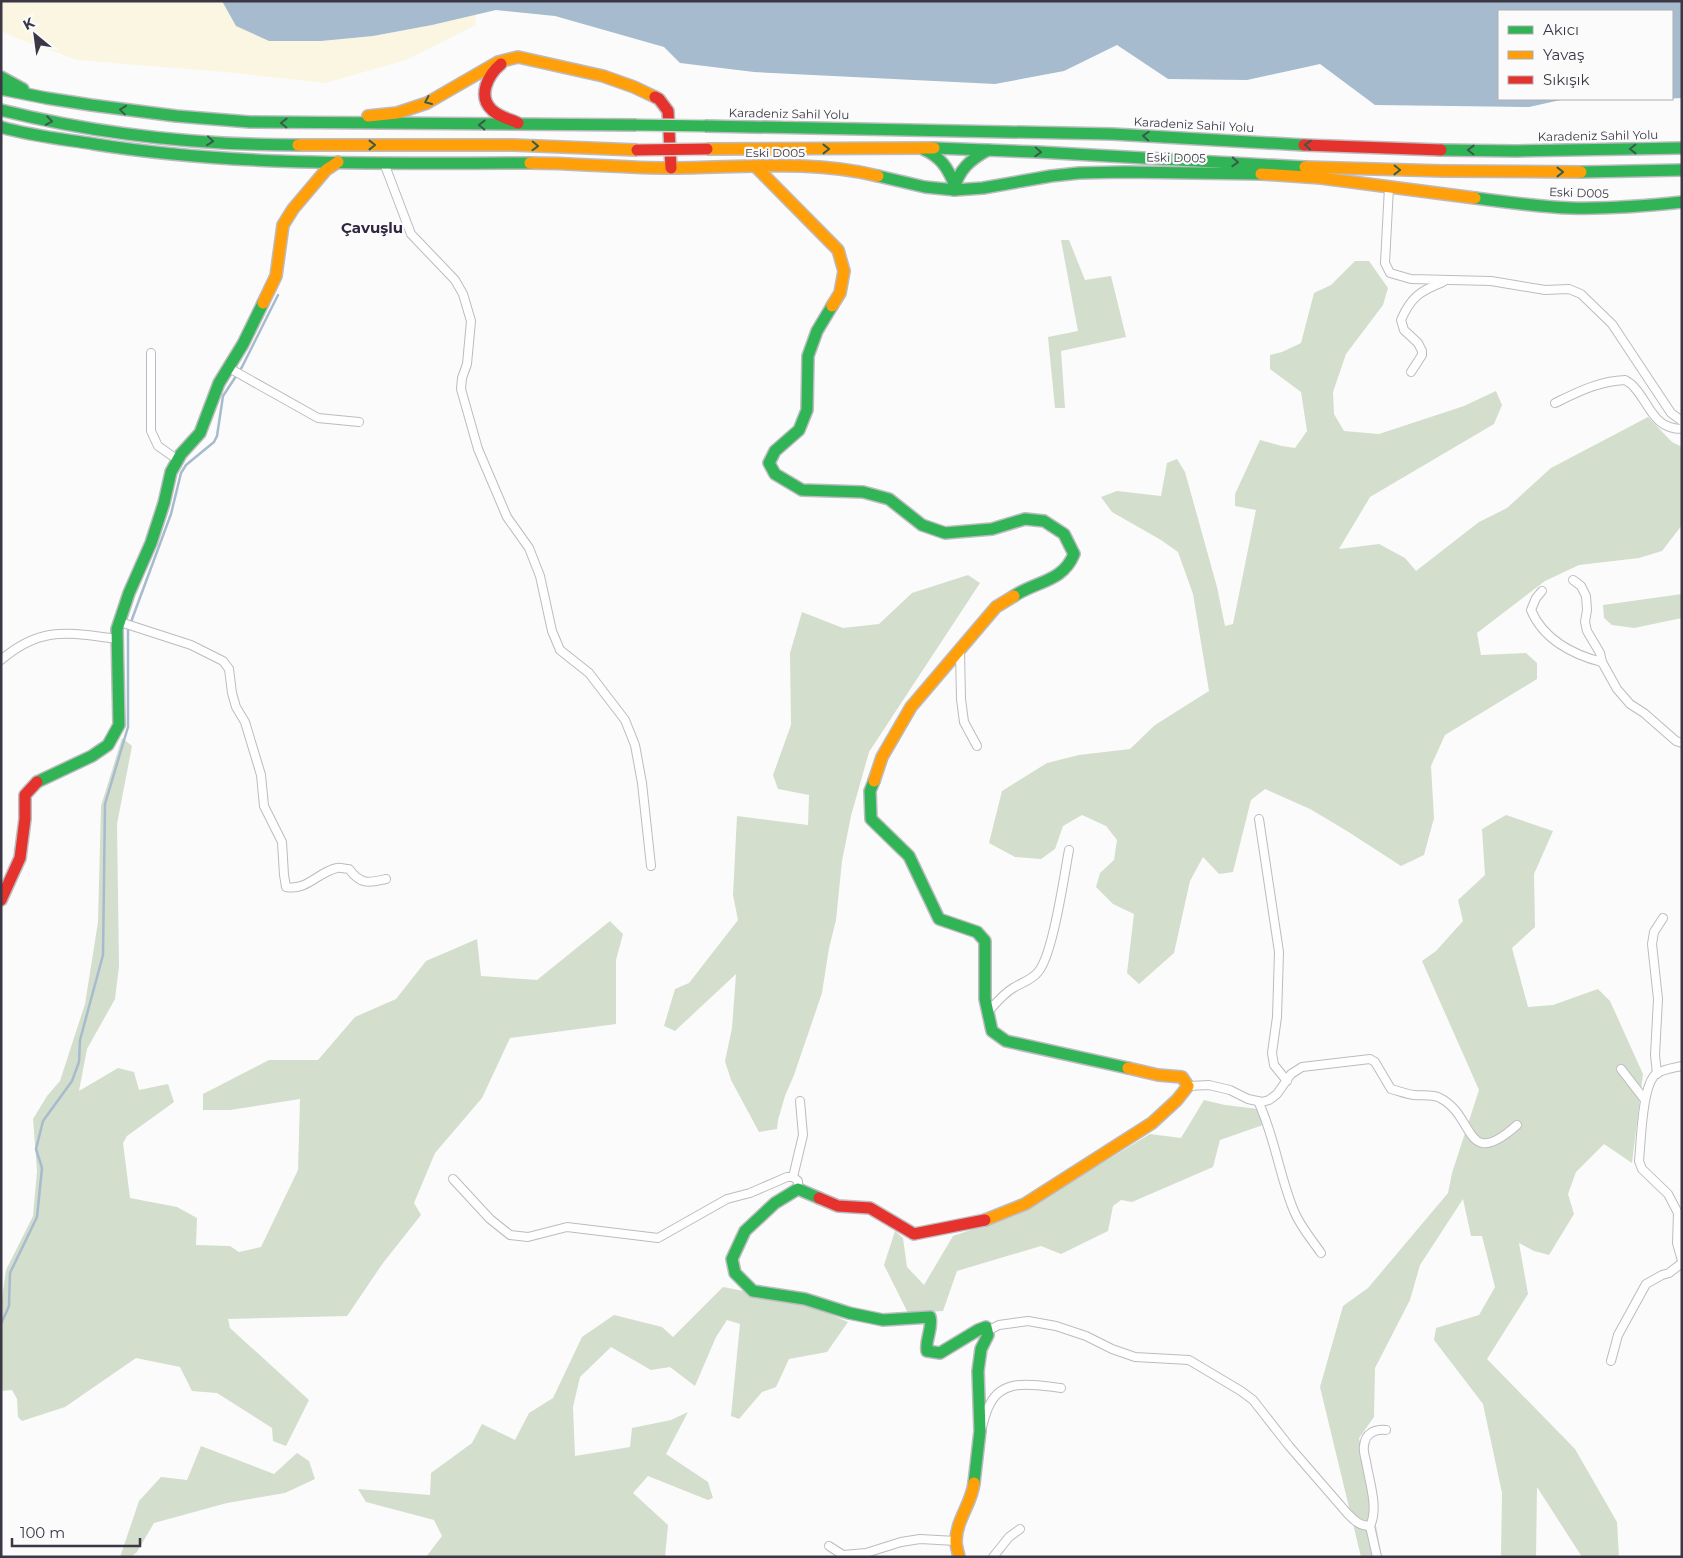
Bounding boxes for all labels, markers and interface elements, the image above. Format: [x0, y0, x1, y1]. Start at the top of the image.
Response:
north arrow [10, 10, 60, 60]
legend [1498, 10, 1673, 100]
text: K [20, 13, 38, 34]
text: Akıcı [1543, 20, 1579, 39]
text: Yavaş [1543, 45, 1584, 64]
text: Sıkışık [1543, 70, 1590, 89]
one-way arrow [424, 95, 433, 106]
one-way arrow [118, 105, 127, 115]
street label: Karadeniz Sahil Yolu [729, 105, 850, 122]
street label: Karadeniz Sahil Yolu [1133, 114, 1255, 135]
one-way arrow [44, 115, 53, 125]
one-way arrow [280, 118, 288, 128]
one-way arrow [478, 120, 486, 130]
street label: Karadeniz Sahil Yolu [1537, 127, 1658, 144]
one-way arrow [1142, 130, 1150, 141]
one-way arrow [206, 135, 214, 146]
one-way arrow [1304, 139, 1312, 150]
one-way arrow [369, 140, 377, 150]
one-way arrow [531, 140, 539, 151]
one-way arrow [822, 144, 830, 154]
one-way arrow [1629, 144, 1636, 154]
street label: Eski D005 [745, 145, 805, 160]
one-way arrow [1466, 145, 1474, 155]
one-way arrow [1034, 147, 1042, 157]
street label: Eski D005 [1146, 149, 1206, 166]
one-way arrow [1231, 157, 1239, 168]
one-way arrow [1394, 165, 1402, 175]
one-way arrow [1556, 167, 1564, 177]
street label: Eski D005 [1549, 184, 1609, 201]
district label: Çavuşlu [341, 218, 403, 237]
scale bar [12, 1516, 140, 1548]
text: 100 m [20, 1523, 65, 1542]

